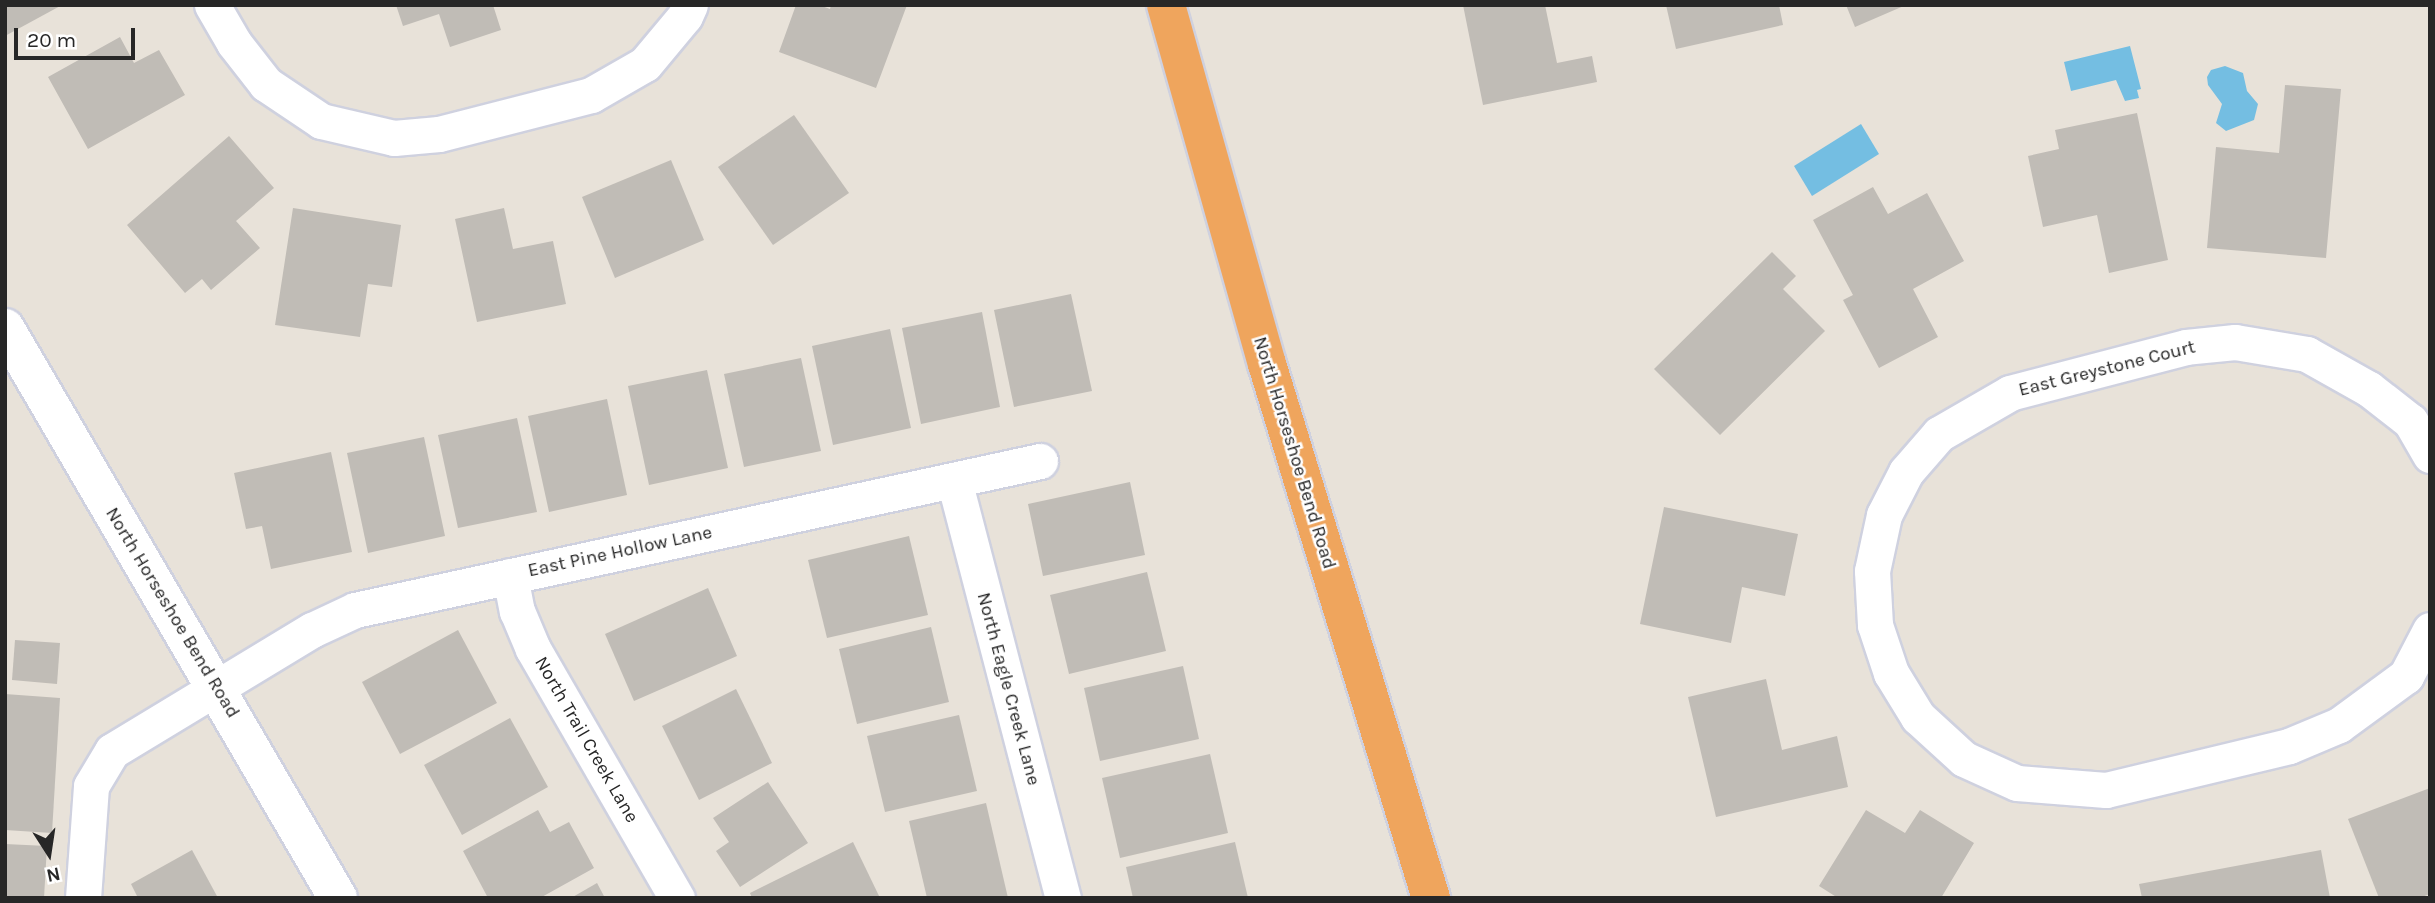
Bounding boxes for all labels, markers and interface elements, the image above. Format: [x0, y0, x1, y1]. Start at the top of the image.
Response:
scale bar [18, 14, 138, 58]
text: 20 m [27, 28, 76, 52]
street label: North Horseshoe Bend Road [1248, 334, 1340, 572]
street label: East Greystone Court [2016, 336, 2198, 402]
street label: North Horseshoe Bend Road [100, 504, 244, 722]
street label: East Pine Hollow Lane [526, 521, 714, 583]
street label: North Eagle Creek Lane [971, 590, 1045, 788]
street label: North Trail Creek Lane [529, 653, 643, 827]
north arrow [14, 819, 84, 889]
text: N [44, 862, 62, 887]

